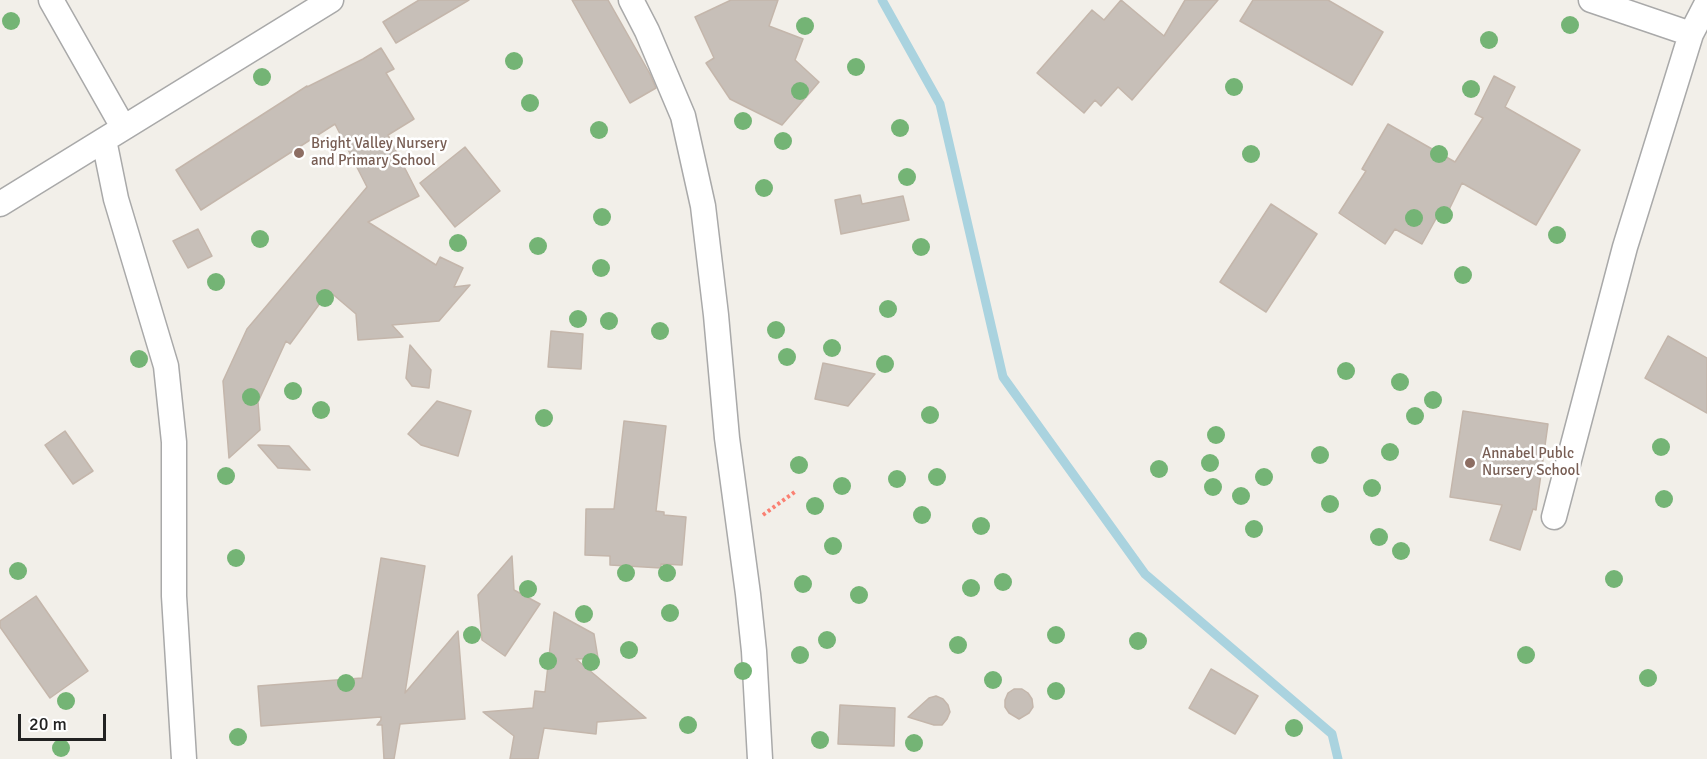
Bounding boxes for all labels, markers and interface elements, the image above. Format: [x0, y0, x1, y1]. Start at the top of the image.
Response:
place label: Bright Valley Nursery and Primary School [311, 135, 447, 170]
marker: Bright Valley Nursery and Primary School [292, 146, 306, 160]
place label: Annabel Publc Nursery School [1482, 445, 1580, 480]
marker: Annabel Publc Nursery School [1463, 456, 1477, 470]
scale bar [21, 702, 110, 740]
text: 20 m [29, 713, 67, 735]

